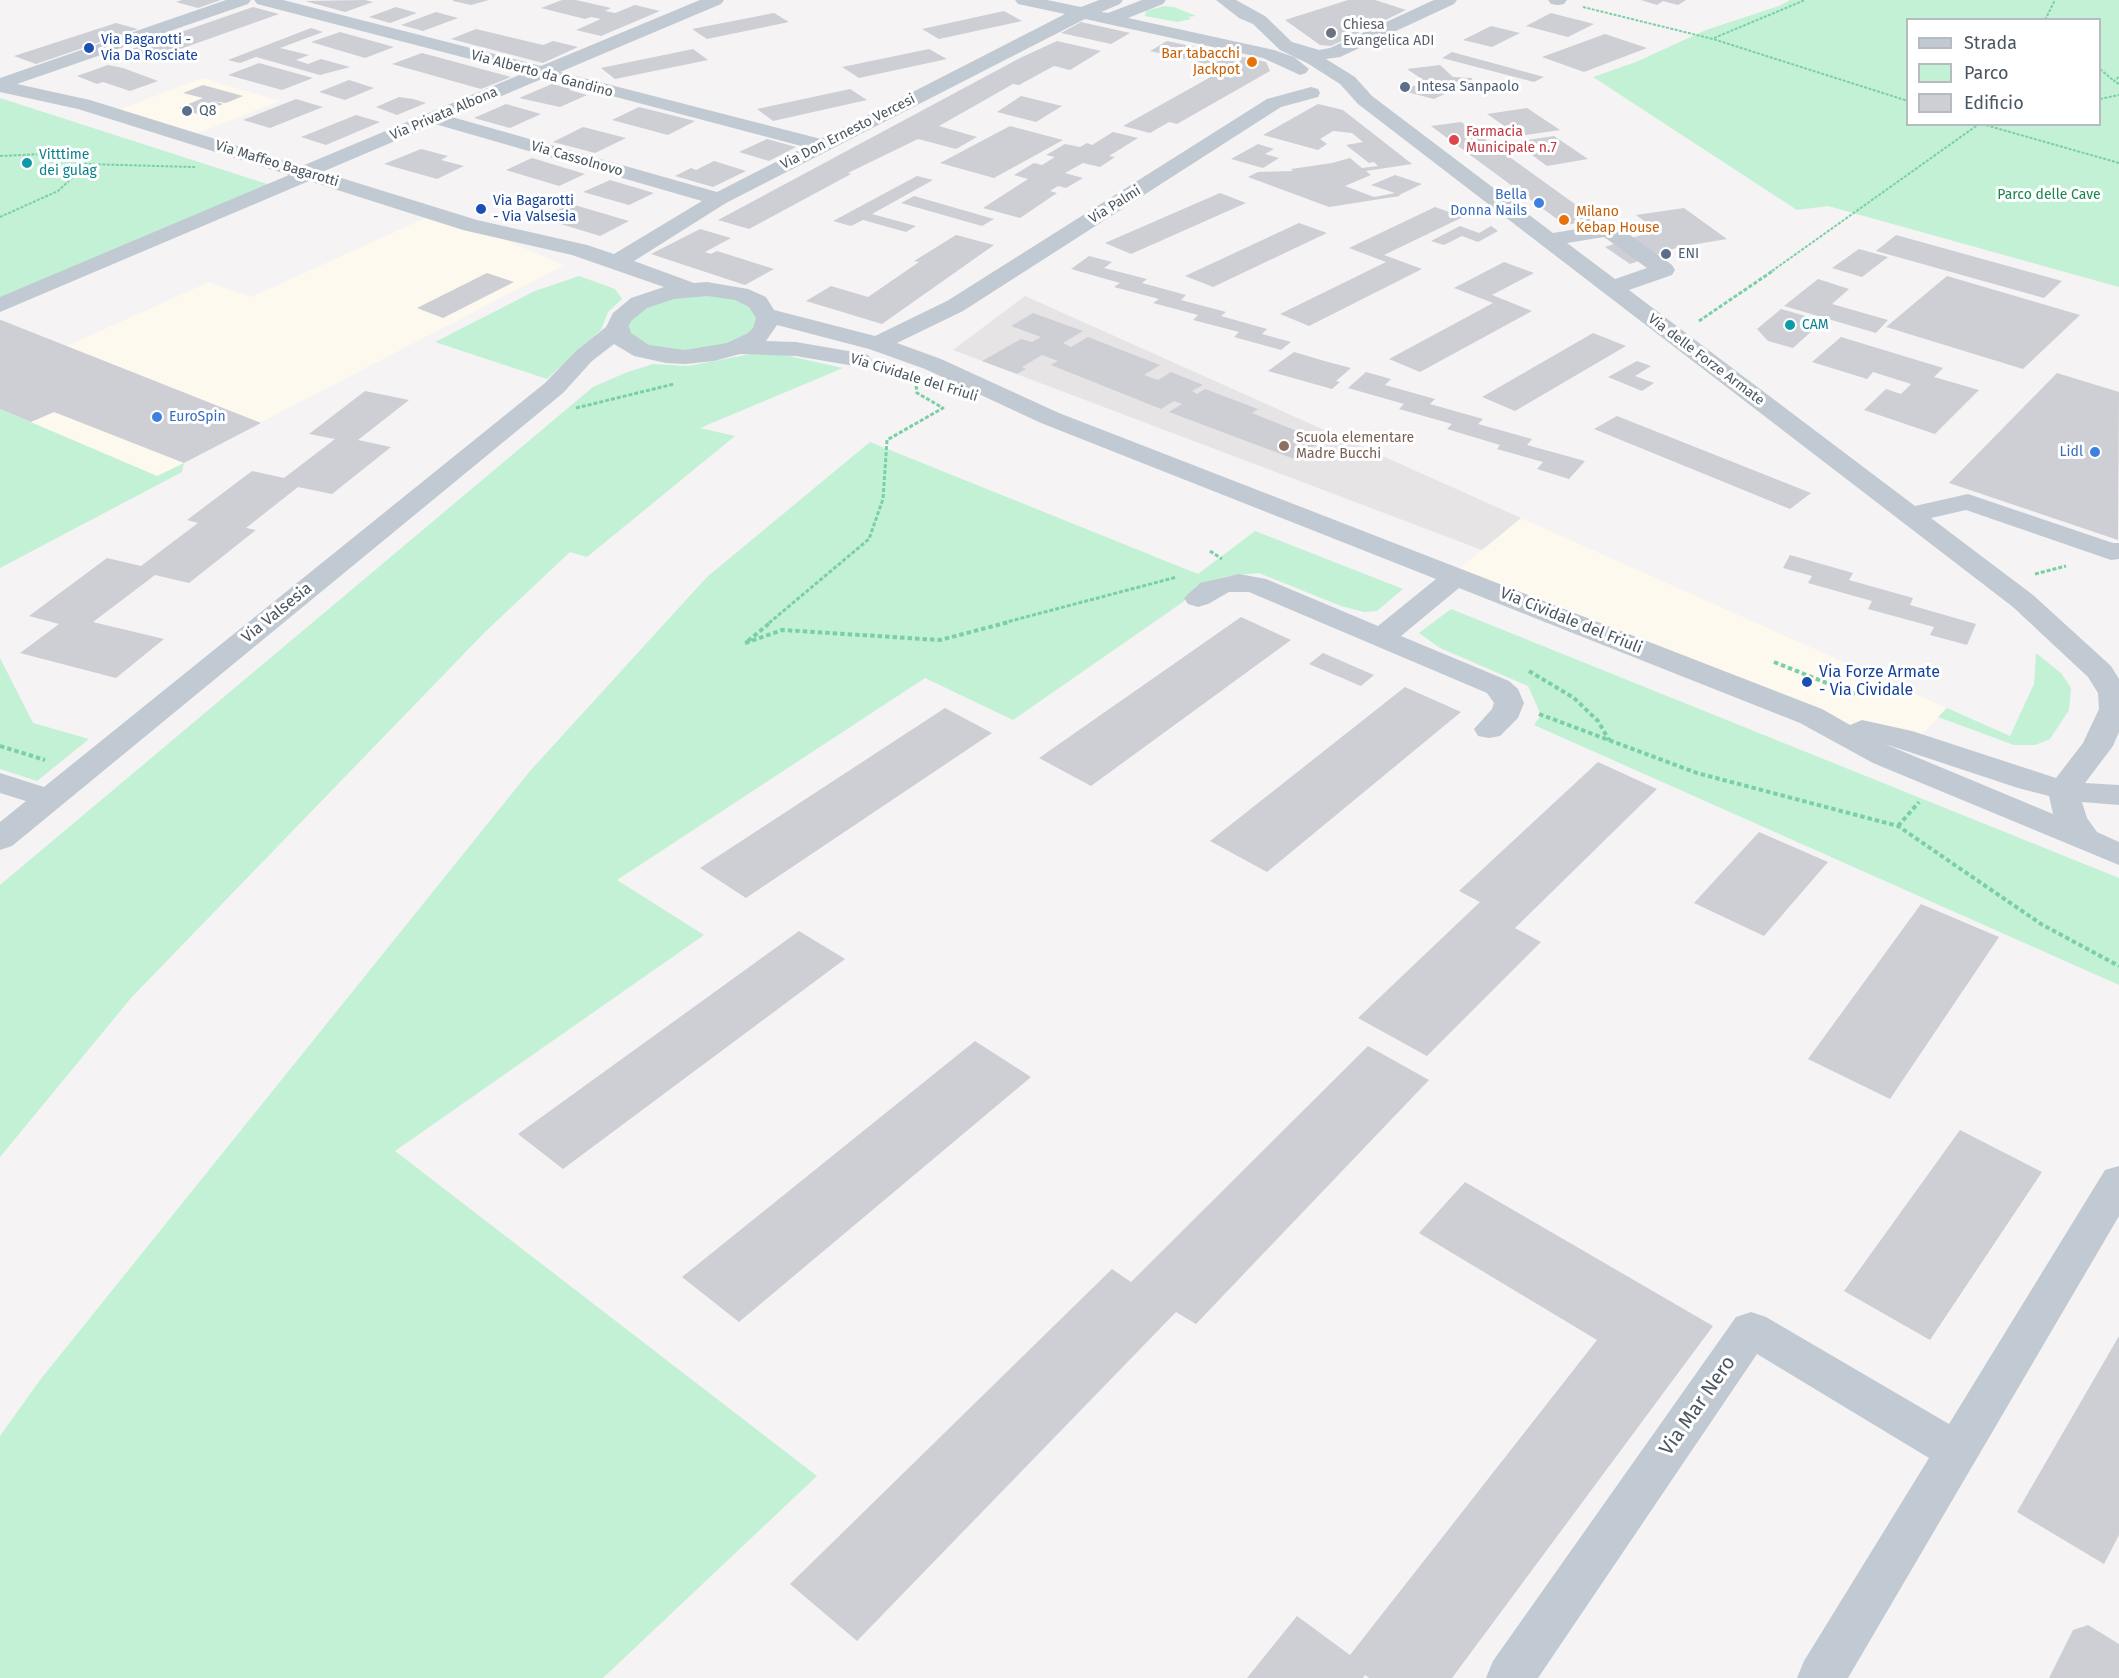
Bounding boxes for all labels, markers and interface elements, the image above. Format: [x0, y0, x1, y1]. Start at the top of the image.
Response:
place label: Chiesa Evangelica ADI [1343, 17, 1434, 50]
legend [1906, 18, 2101, 126]
marker: Chiesa Evangelica ADI [1324, 26, 1338, 40]
place label: Via Bagarotti - Via Da Rosciate [101, 32, 198, 64]
text: Strada [1964, 32, 2017, 54]
marker: Via Bagarotti - Via Da Rosciate [82, 41, 96, 55]
place label: Bar tabacchi Jackpot [1161, 46, 1240, 78]
street label: Via Alberto da Gandino [469, 47, 615, 101]
marker: Bar tabacchi Jackpot [1245, 55, 1259, 69]
text: Parco [1964, 62, 2008, 84]
place label: Intesa Sanpaolo [1417, 79, 1519, 95]
marker: Intesa Sanpaolo [1398, 80, 1412, 94]
street label: Via Privata Albona [388, 84, 500, 144]
street label: Via Don Ernesto Vercesi [778, 91, 918, 173]
text: Edificio [1964, 92, 2024, 114]
place label: Q8 [199, 103, 216, 119]
marker: Q8 [180, 104, 194, 118]
place label: Farmacia Municipale n.7 [1466, 124, 1557, 156]
marker: Farmacia Municipale n.7 [1447, 133, 1461, 147]
street label: Via Maffeo Bagarotti [213, 137, 341, 191]
street label: Via Cassolnovo [529, 138, 625, 180]
place label: Vitttime dei gulag [39, 147, 97, 180]
marker: Vitttime dei gulag [20, 156, 34, 170]
street label: Via Palmi [1086, 183, 1144, 227]
place label: Bella Donna Nails [1450, 187, 1527, 220]
park label: Parco delle Cave [1997, 187, 2101, 203]
place label: Via Bagarotti - Via Valsesia [493, 193, 576, 226]
marker: Bella Donna Nails [1532, 196, 1546, 210]
marker: Via Bagarotti - Via Valsesia [474, 202, 488, 216]
place label: Milano Kebap House [1576, 204, 1660, 237]
marker: Milano Kebap House [1557, 213, 1571, 227]
place label: ENI [1678, 246, 1699, 262]
marker: ENI [1659, 247, 1673, 261]
street label: Via delle Forze Armate [1645, 311, 1767, 409]
place label: CAM [1802, 317, 1829, 333]
marker: CAM [1783, 318, 1797, 332]
street label: Via Cividale del Friuli [848, 351, 980, 405]
place label: EuroSpin [169, 409, 226, 425]
marker: EuroSpin [150, 410, 164, 424]
place label: Scuola elementare Madre Bucchi [1296, 430, 1414, 462]
marker: Scuola elementare Madre Bucchi [1277, 439, 1291, 453]
place label: Lidl [2060, 444, 2083, 460]
marker: Lidl [2088, 445, 2102, 459]
street label: Via Valsesia [238, 579, 316, 647]
street label: Via Cividale del Friuli [1497, 584, 1645, 658]
place label: Via Forze Armate - Via Cividale [1819, 663, 1940, 701]
marker: Via Forze Armate - Via Cividale [1800, 675, 1814, 689]
street label: Via Mar Nero [1655, 1352, 1741, 1460]

